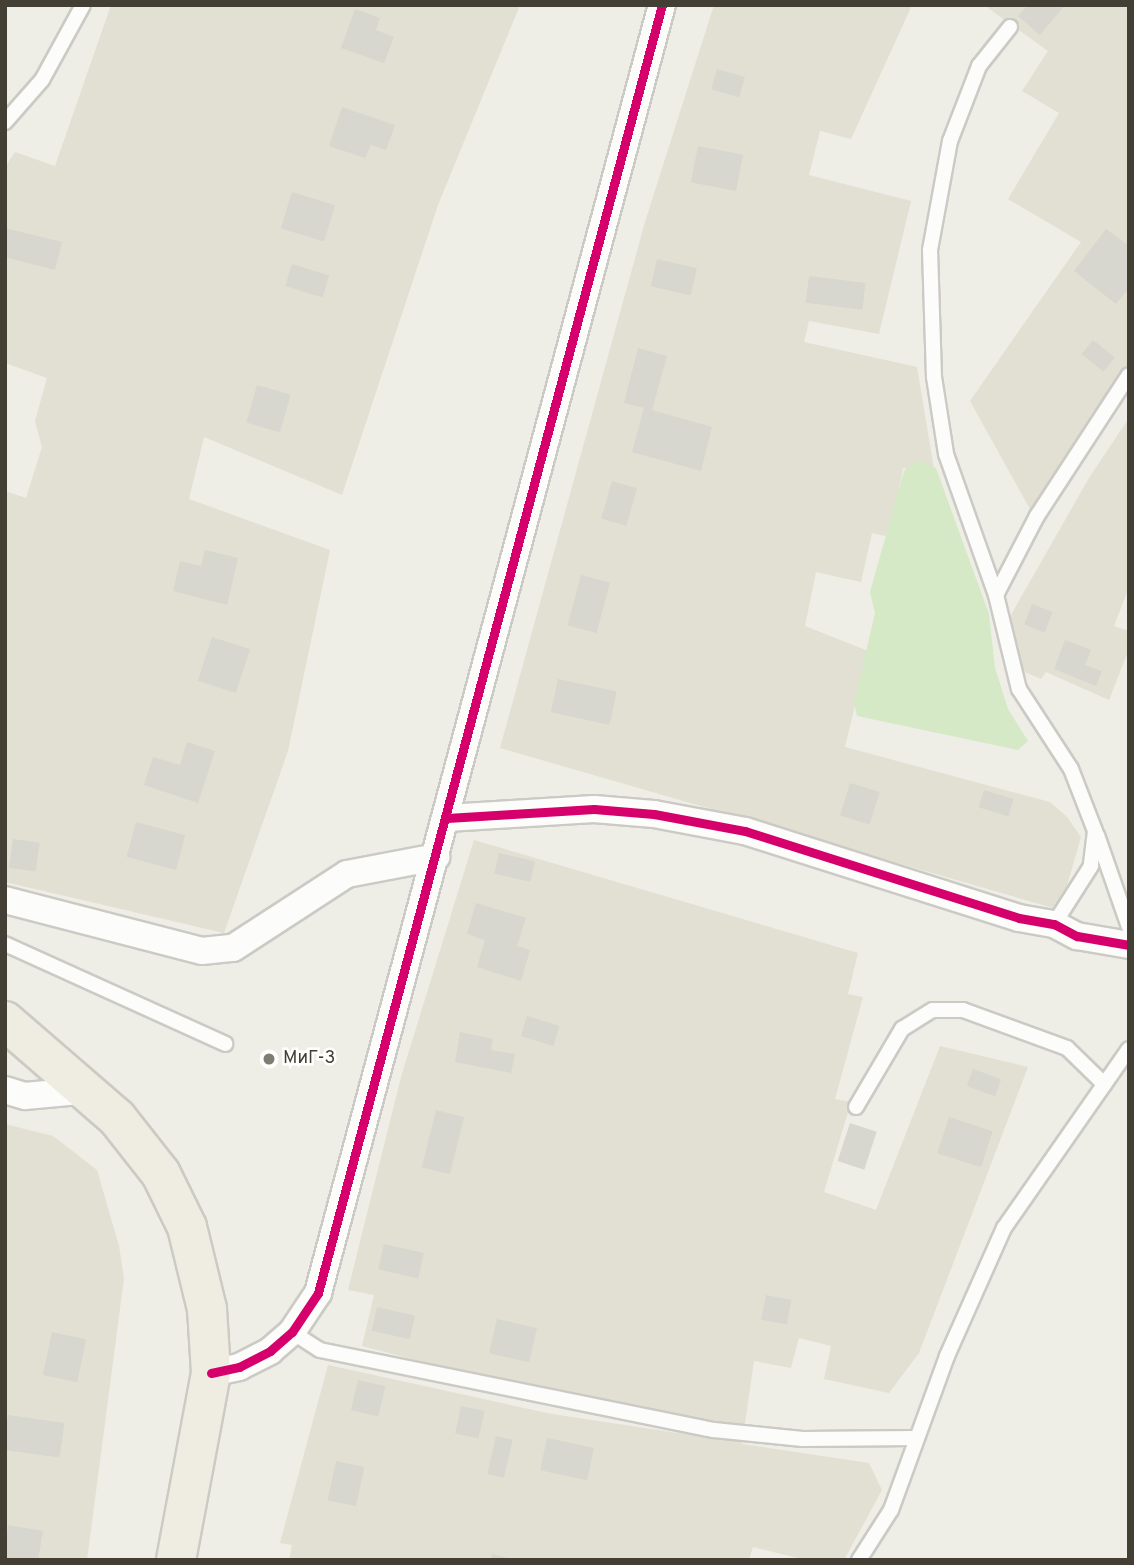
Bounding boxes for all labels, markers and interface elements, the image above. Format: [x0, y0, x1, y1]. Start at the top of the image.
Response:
place label: МиГ-3 [283, 1048, 335, 1070]
marker: МиГ-3 [261, 1051, 277, 1067]

